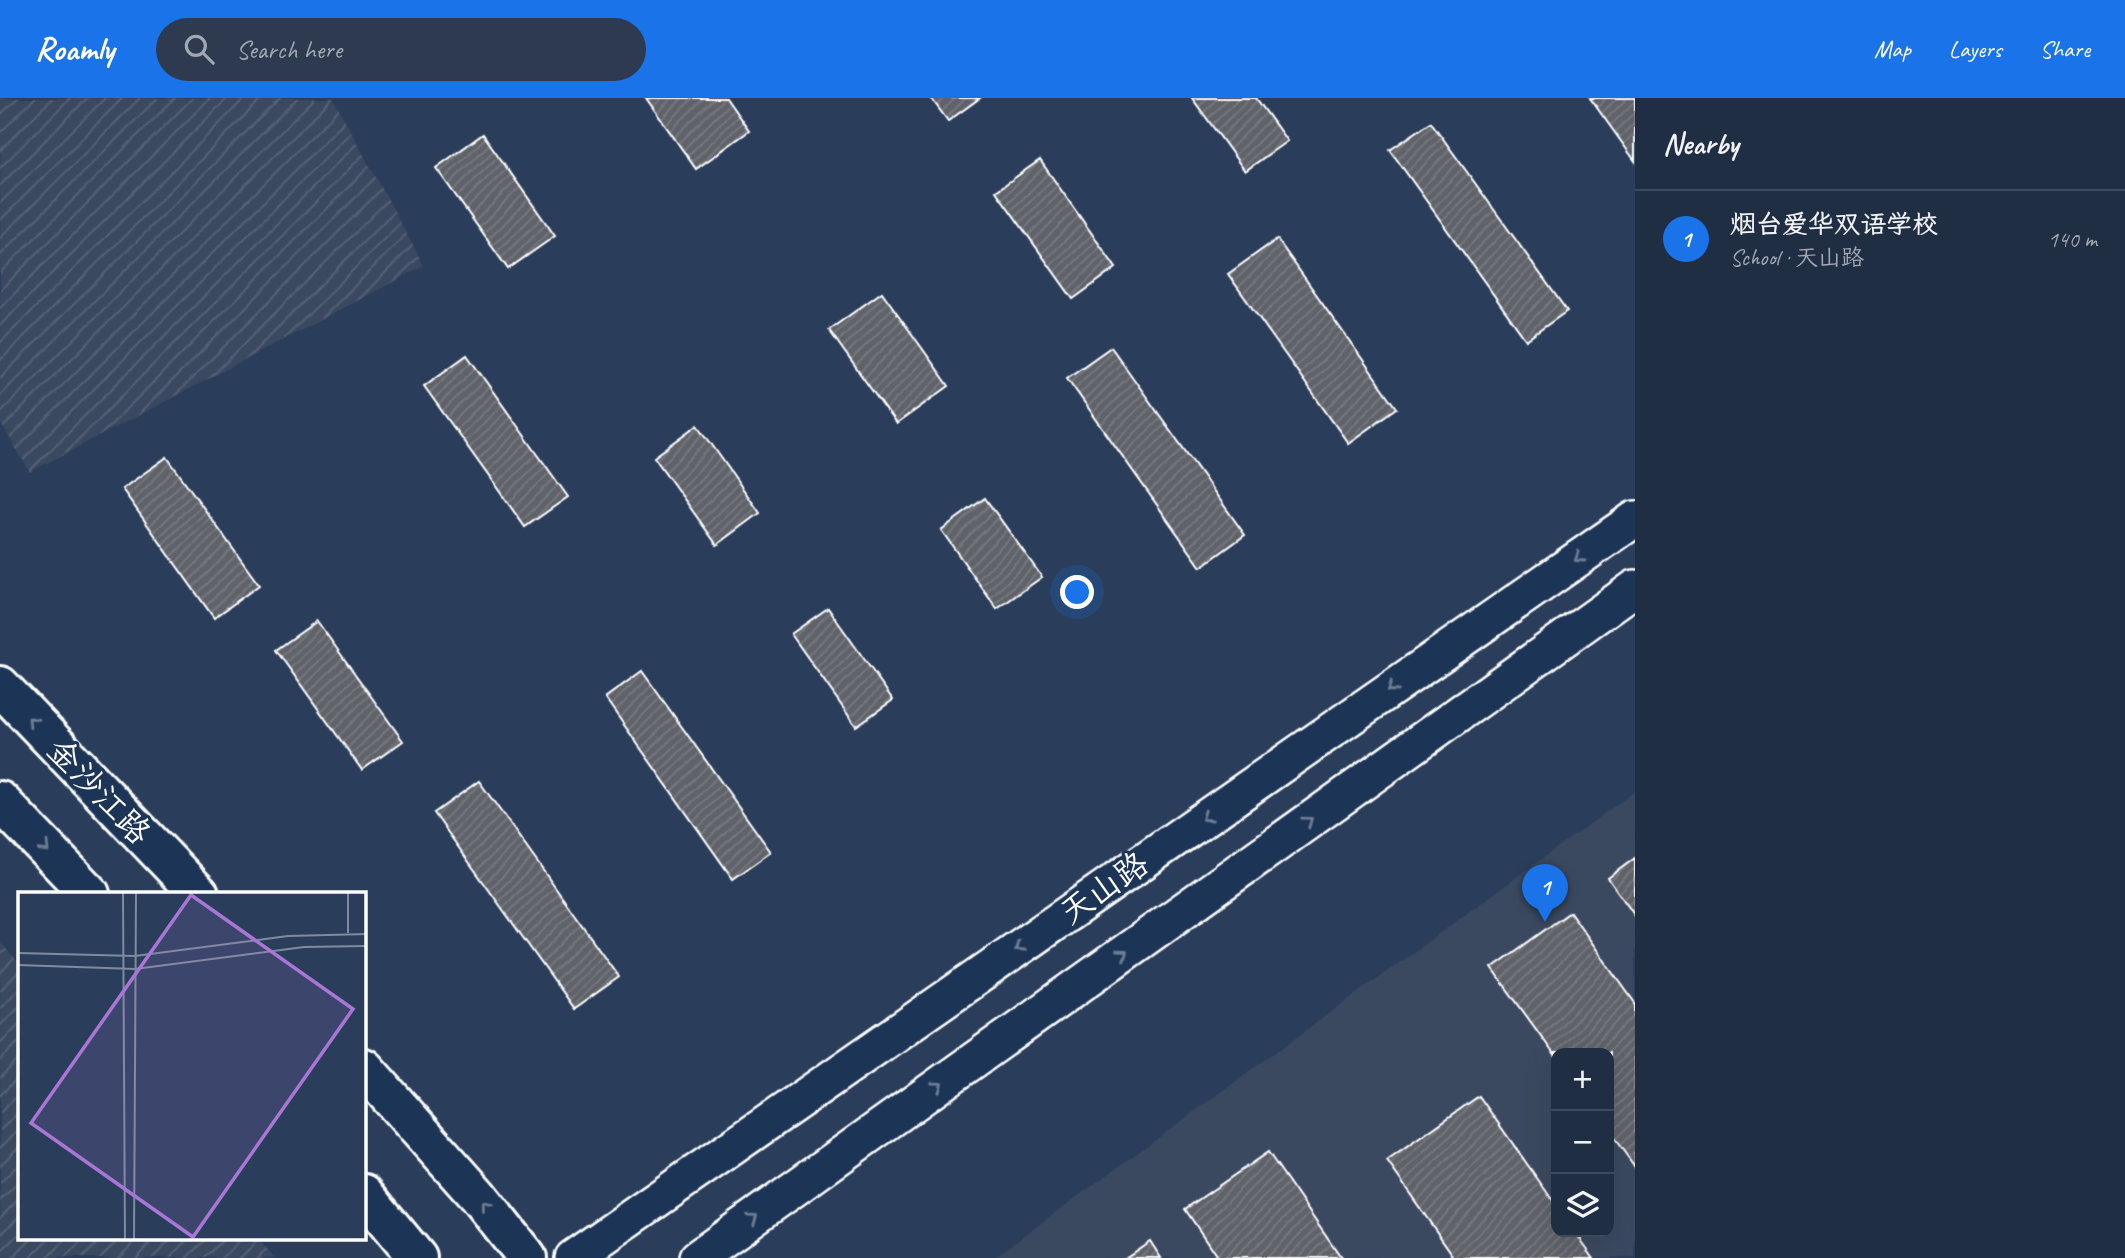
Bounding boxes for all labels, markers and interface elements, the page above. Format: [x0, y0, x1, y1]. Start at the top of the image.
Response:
search box [156, 18, 646, 81]
text: Roamly [35, 28, 114, 70]
icon: search [180, 30, 218, 68]
text: Search here [236, 33, 342, 66]
text: Map [1874, 34, 1911, 64]
text: Layers [1949, 34, 2002, 64]
text: Share [2040, 34, 2090, 64]
text: Nearby [1663, 125, 1739, 163]
text: 烟台爱华双语学校 [1730, 208, 1938, 241]
text: 1 [1681, 225, 1691, 254]
text: 140 m [2048, 225, 2097, 254]
text: School · 天山路 [1730, 243, 1864, 272]
one-way arrow [1574, 550, 1587, 562]
your location [1060, 575, 1094, 609]
one-way arrow [1387, 680, 1400, 692]
one-way arrow [28, 716, 41, 729]
street label: 金沙江路 [38, 729, 160, 853]
one-way arrow [1200, 809, 1213, 822]
one-way arrow [1300, 817, 1313, 829]
one-way arrow [36, 839, 49, 852]
street label: 天山路 [1051, 842, 1157, 934]
pin: 1 [1522, 864, 1568, 922]
inset map [18, 892, 366, 1240]
one-way arrow [1014, 939, 1027, 951]
one-way arrow [1115, 950, 1128, 962]
map controls [1551, 1048, 1614, 1237]
button: + [1551, 1048, 1614, 1111]
one-way arrow [930, 1082, 943, 1094]
button: − [1551, 1111, 1614, 1174]
button: layers [1551, 1174, 1614, 1237]
one-way arrow [480, 1200, 493, 1212]
one-way arrow [745, 1214, 758, 1226]

